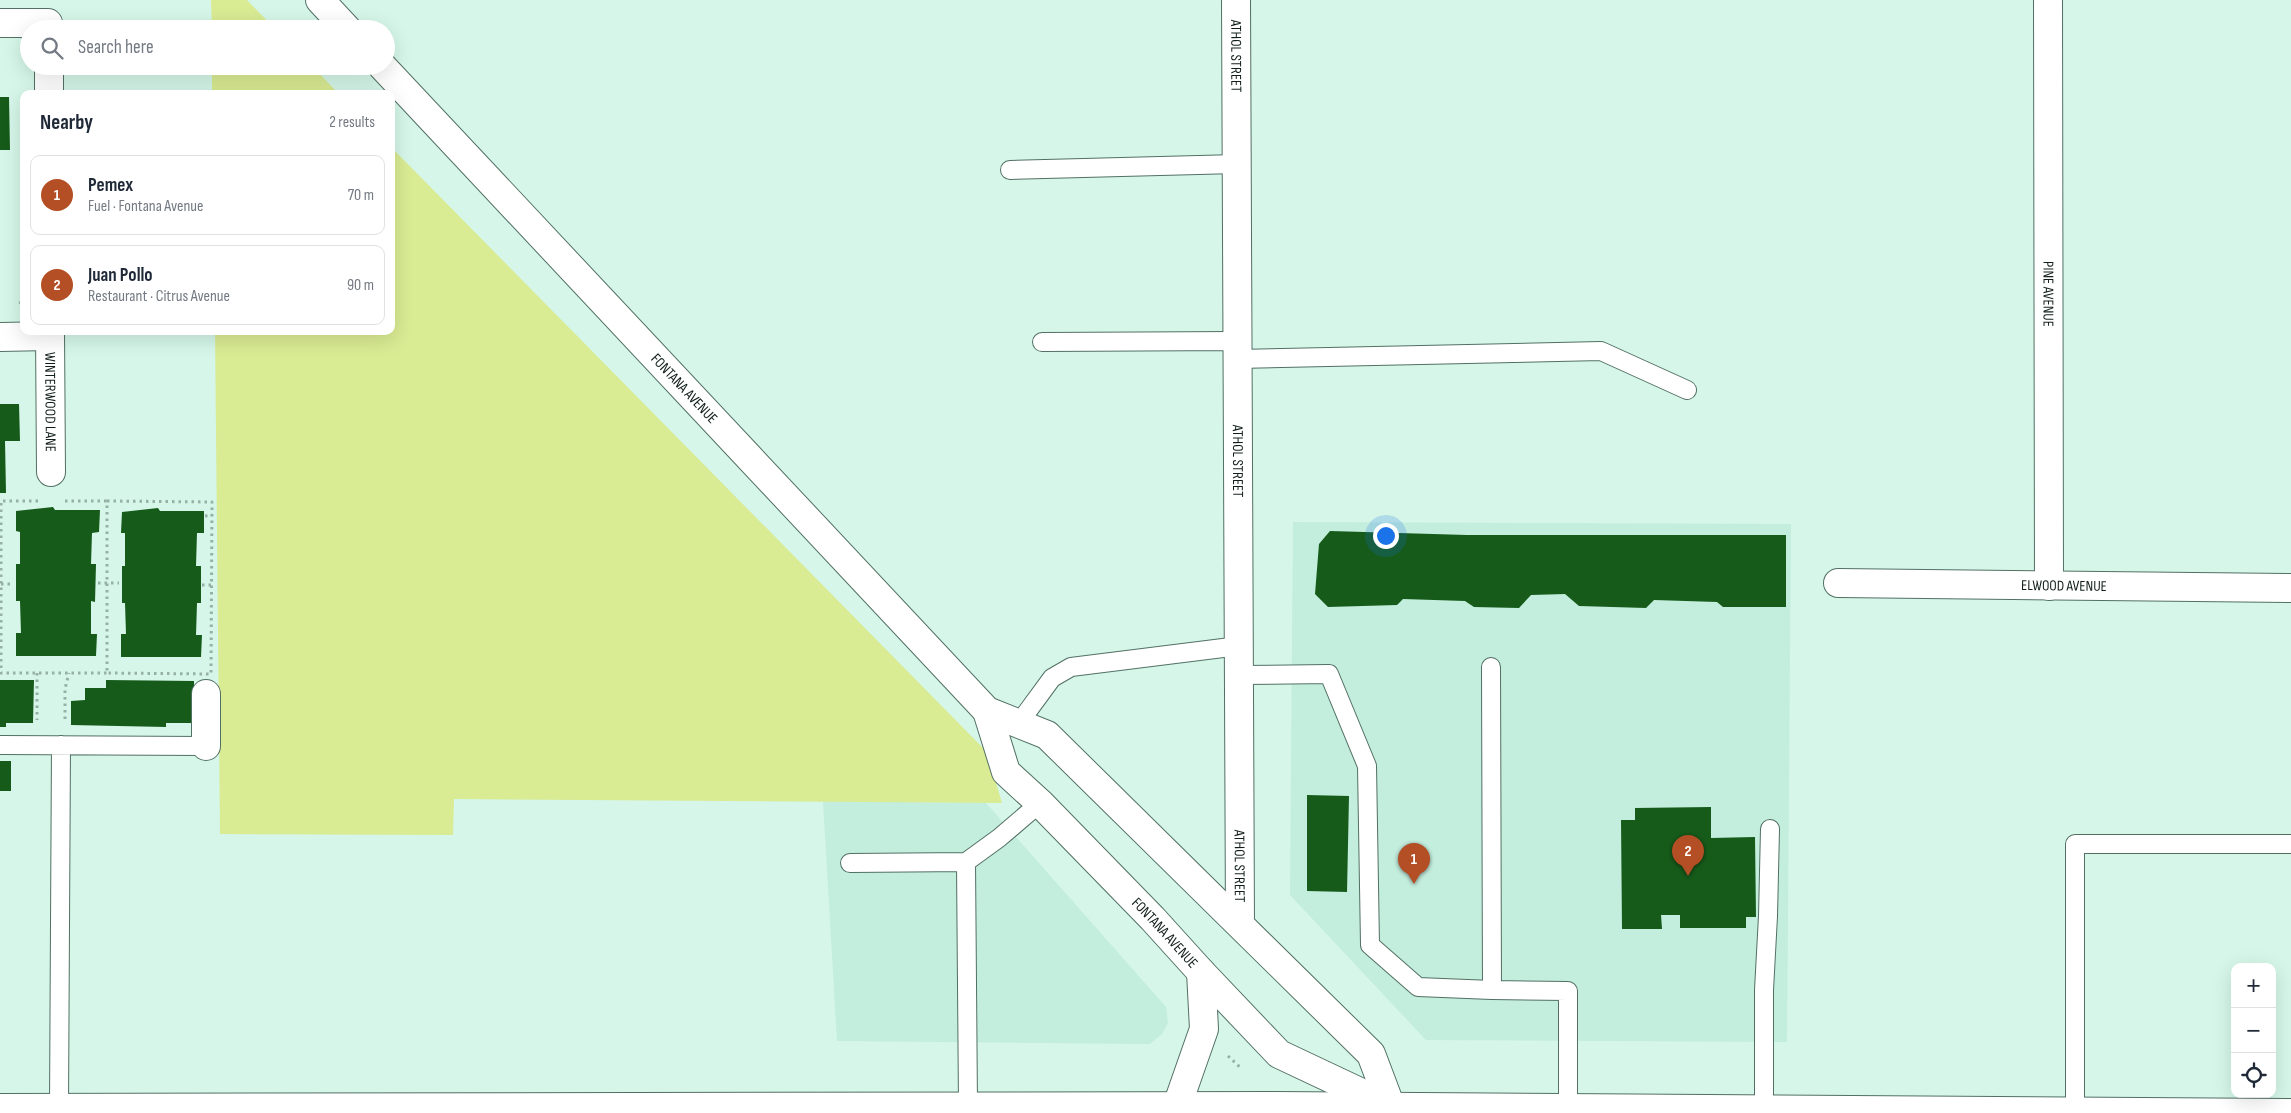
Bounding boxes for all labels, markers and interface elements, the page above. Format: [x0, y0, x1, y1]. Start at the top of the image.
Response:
street label: ATHOL STREET [1227, 19, 1246, 92]
search box [20, 20, 395, 75]
icon: search [38, 34, 66, 62]
text: Search here [78, 36, 154, 59]
text: Nearby [40, 110, 93, 135]
text: 2 results [329, 113, 375, 132]
text: Pemex [88, 174, 133, 197]
text: 1 [54, 186, 60, 205]
text: 70 m [348, 186, 374, 205]
text: Fuel · Fontana Avenue [88, 197, 204, 216]
street label: PINE AVENUE [2039, 261, 2058, 327]
text: Juan Pollo [88, 264, 153, 287]
text: 2 [53, 276, 61, 295]
text: 90 m [347, 276, 374, 295]
text: Restaurant · Citrus Avenue [88, 287, 230, 306]
street label: FONTANA AVENUE [647, 349, 722, 427]
street label: WINTERWOOD LANE [41, 352, 60, 452]
street label: ATHOL STREET [1228, 424, 1248, 497]
your location [1373, 523, 1399, 549]
street label: ELWOOD AVENUE [2021, 576, 2107, 595]
street label: ATHOL STREET [1230, 829, 1249, 902]
pin: 2 [1672, 835, 1704, 876]
pin: 1 [1398, 843, 1430, 884]
street label: FONTANA AVENUE [1128, 893, 1202, 972]
map controls [2231, 963, 2276, 1098]
button: + [2231, 963, 2276, 1008]
button: − [2231, 1008, 2276, 1053]
button: locate [2231, 1053, 2276, 1098]

